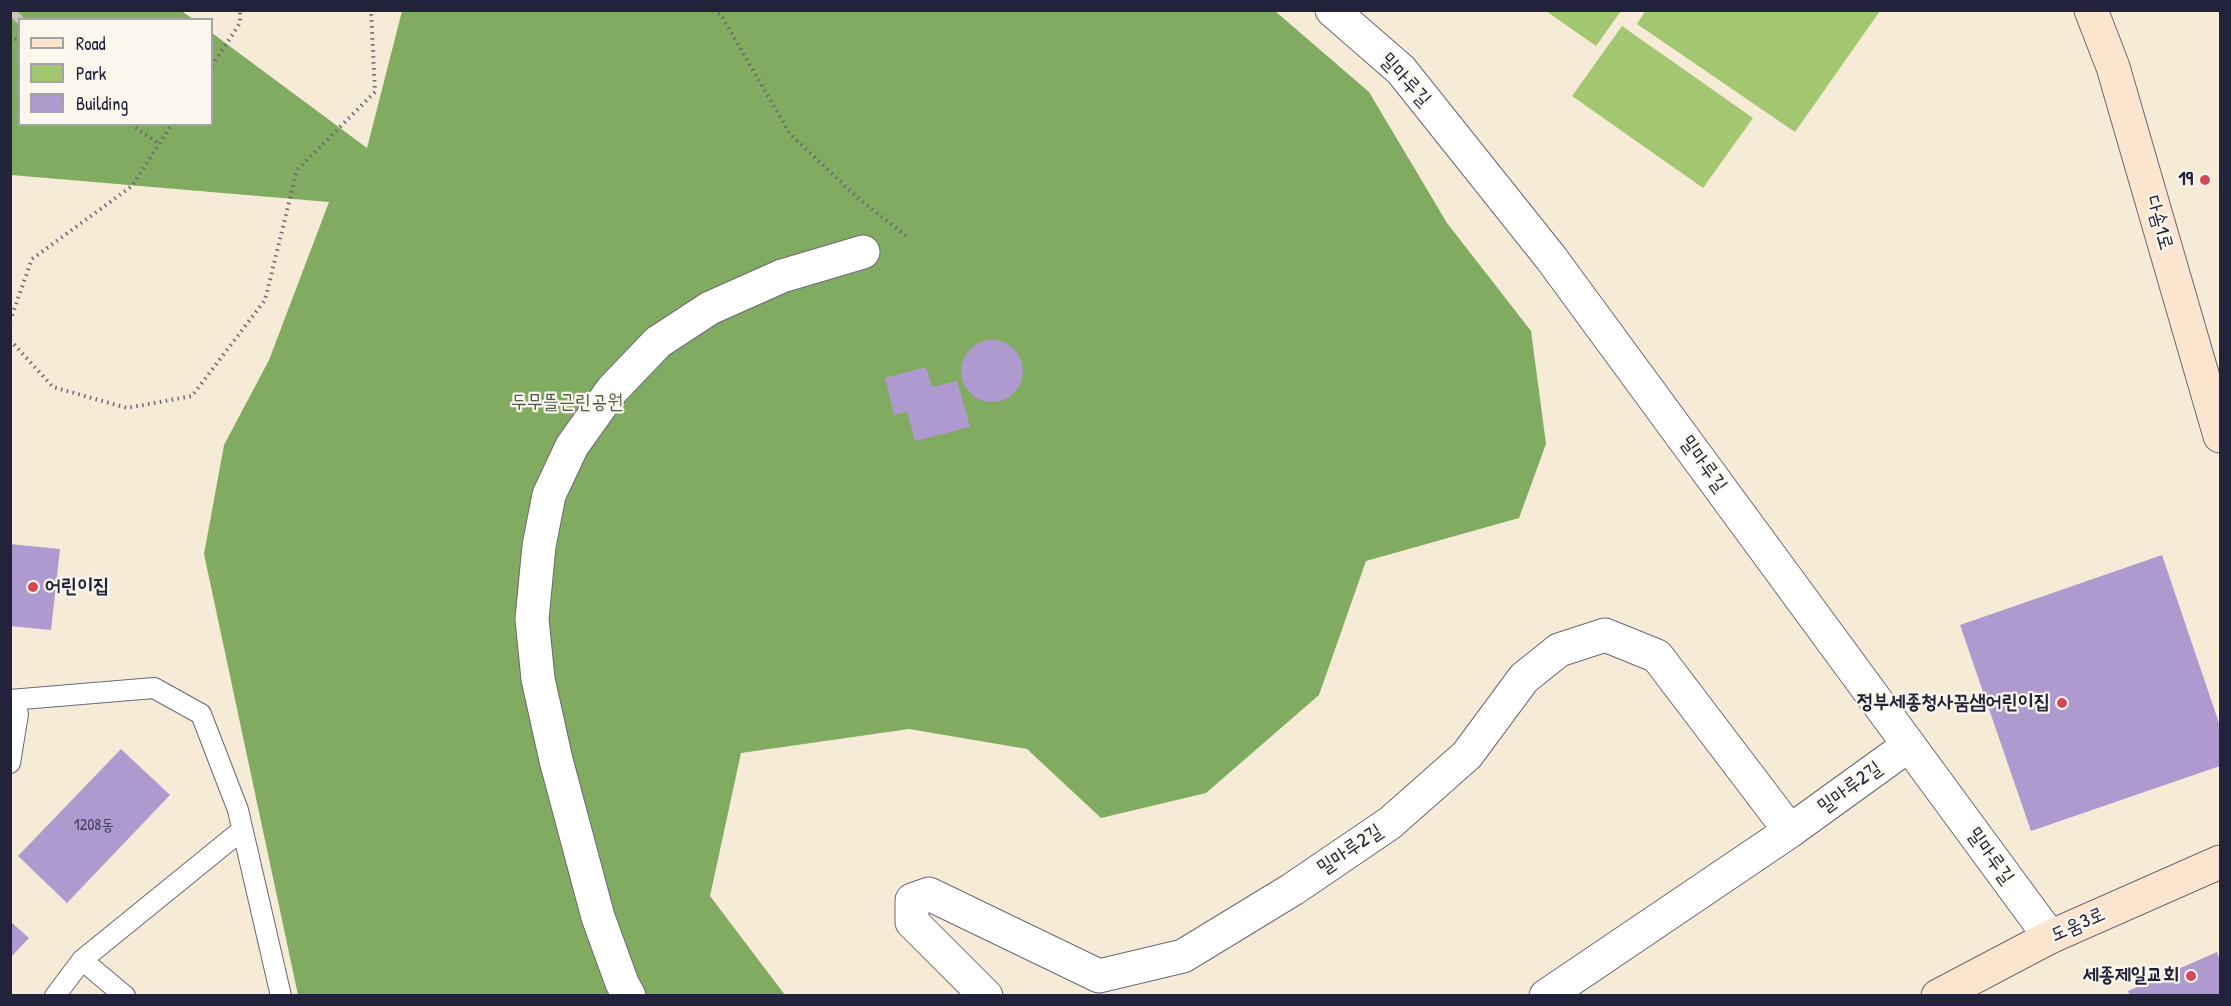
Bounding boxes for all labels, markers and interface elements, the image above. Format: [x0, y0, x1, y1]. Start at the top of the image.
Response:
legend [18, 18, 213, 126]
text: Road [76, 31, 106, 56]
street label: 밀마루길 [1374, 48, 1436, 112]
text: Park [76, 61, 106, 86]
text: Building [76, 91, 128, 116]
place label: 19 [2178, 168, 2193, 192]
marker: 19 [2198, 173, 2212, 187]
street label: 다솜1로 [2140, 193, 2178, 253]
park label: 두무뜰근린공원 [511, 391, 623, 415]
street label: 밀마루길 [1674, 431, 1732, 497]
place label: 어린이집 [45, 575, 109, 599]
marker: 어린이집 [26, 580, 40, 594]
place label: 정부세종청사꿈샘어린이집 [1857, 691, 2050, 715]
marker: 정부세종청사꿈샘어린이집 [2055, 696, 2069, 710]
street label: 밀마루2길 [1813, 757, 1887, 819]
house number: 1208동 [74, 816, 114, 836]
street label: 밀마루2길 [1313, 819, 1387, 881]
street label: 밀마루길 [1961, 823, 2019, 889]
street label: 도움3로 [2047, 902, 2109, 948]
place label: 세종제일교회 [2082, 964, 2179, 988]
marker: 세종제일교회 [2184, 969, 2198, 983]

